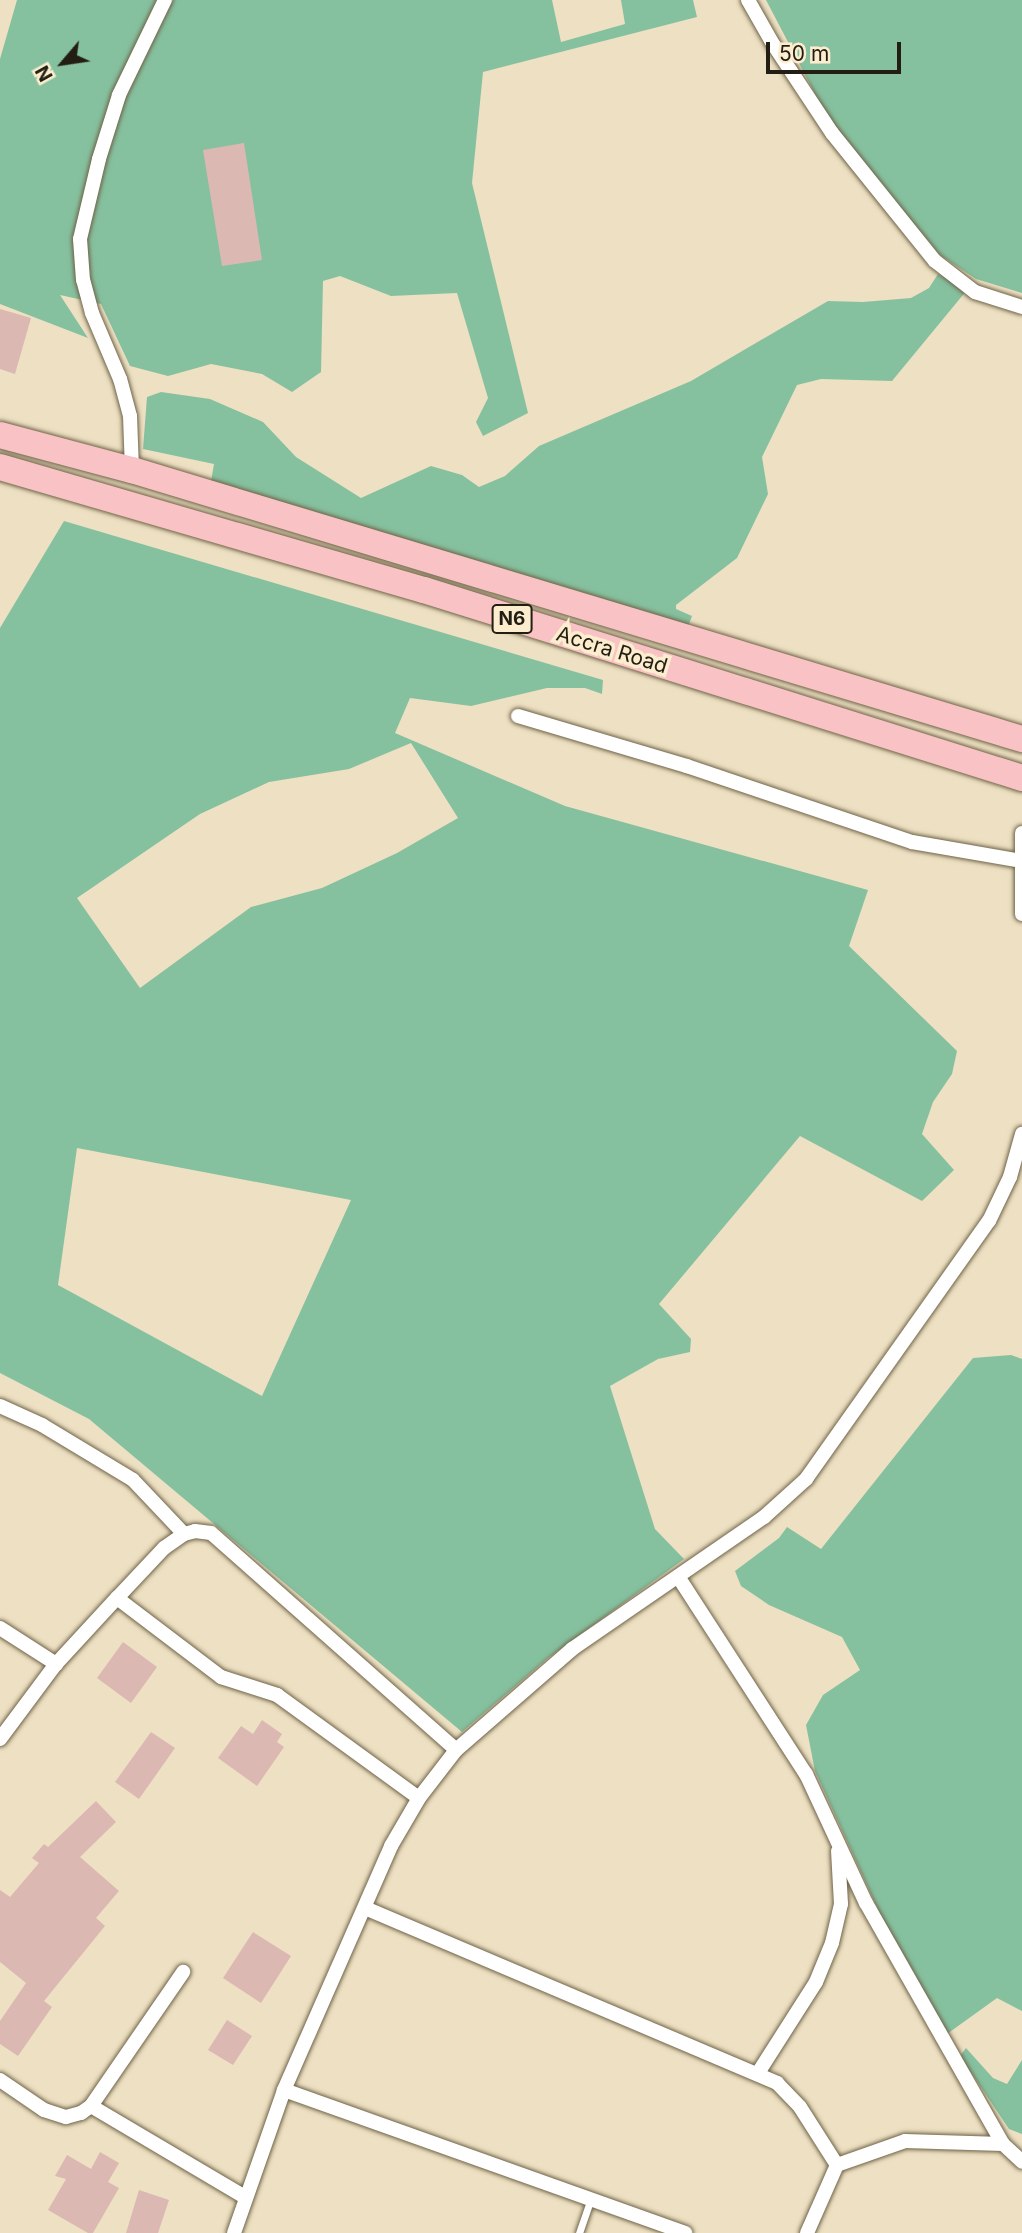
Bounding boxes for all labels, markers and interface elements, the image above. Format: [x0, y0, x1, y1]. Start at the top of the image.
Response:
north arrow [28, 28, 98, 98]
scale bar [770, 28, 905, 72]
text: 50 m [779, 41, 829, 66]
text: N [31, 62, 58, 85]
road number: N6 [491, 604, 533, 634]
street label: Accra Road [553, 621, 671, 679]

